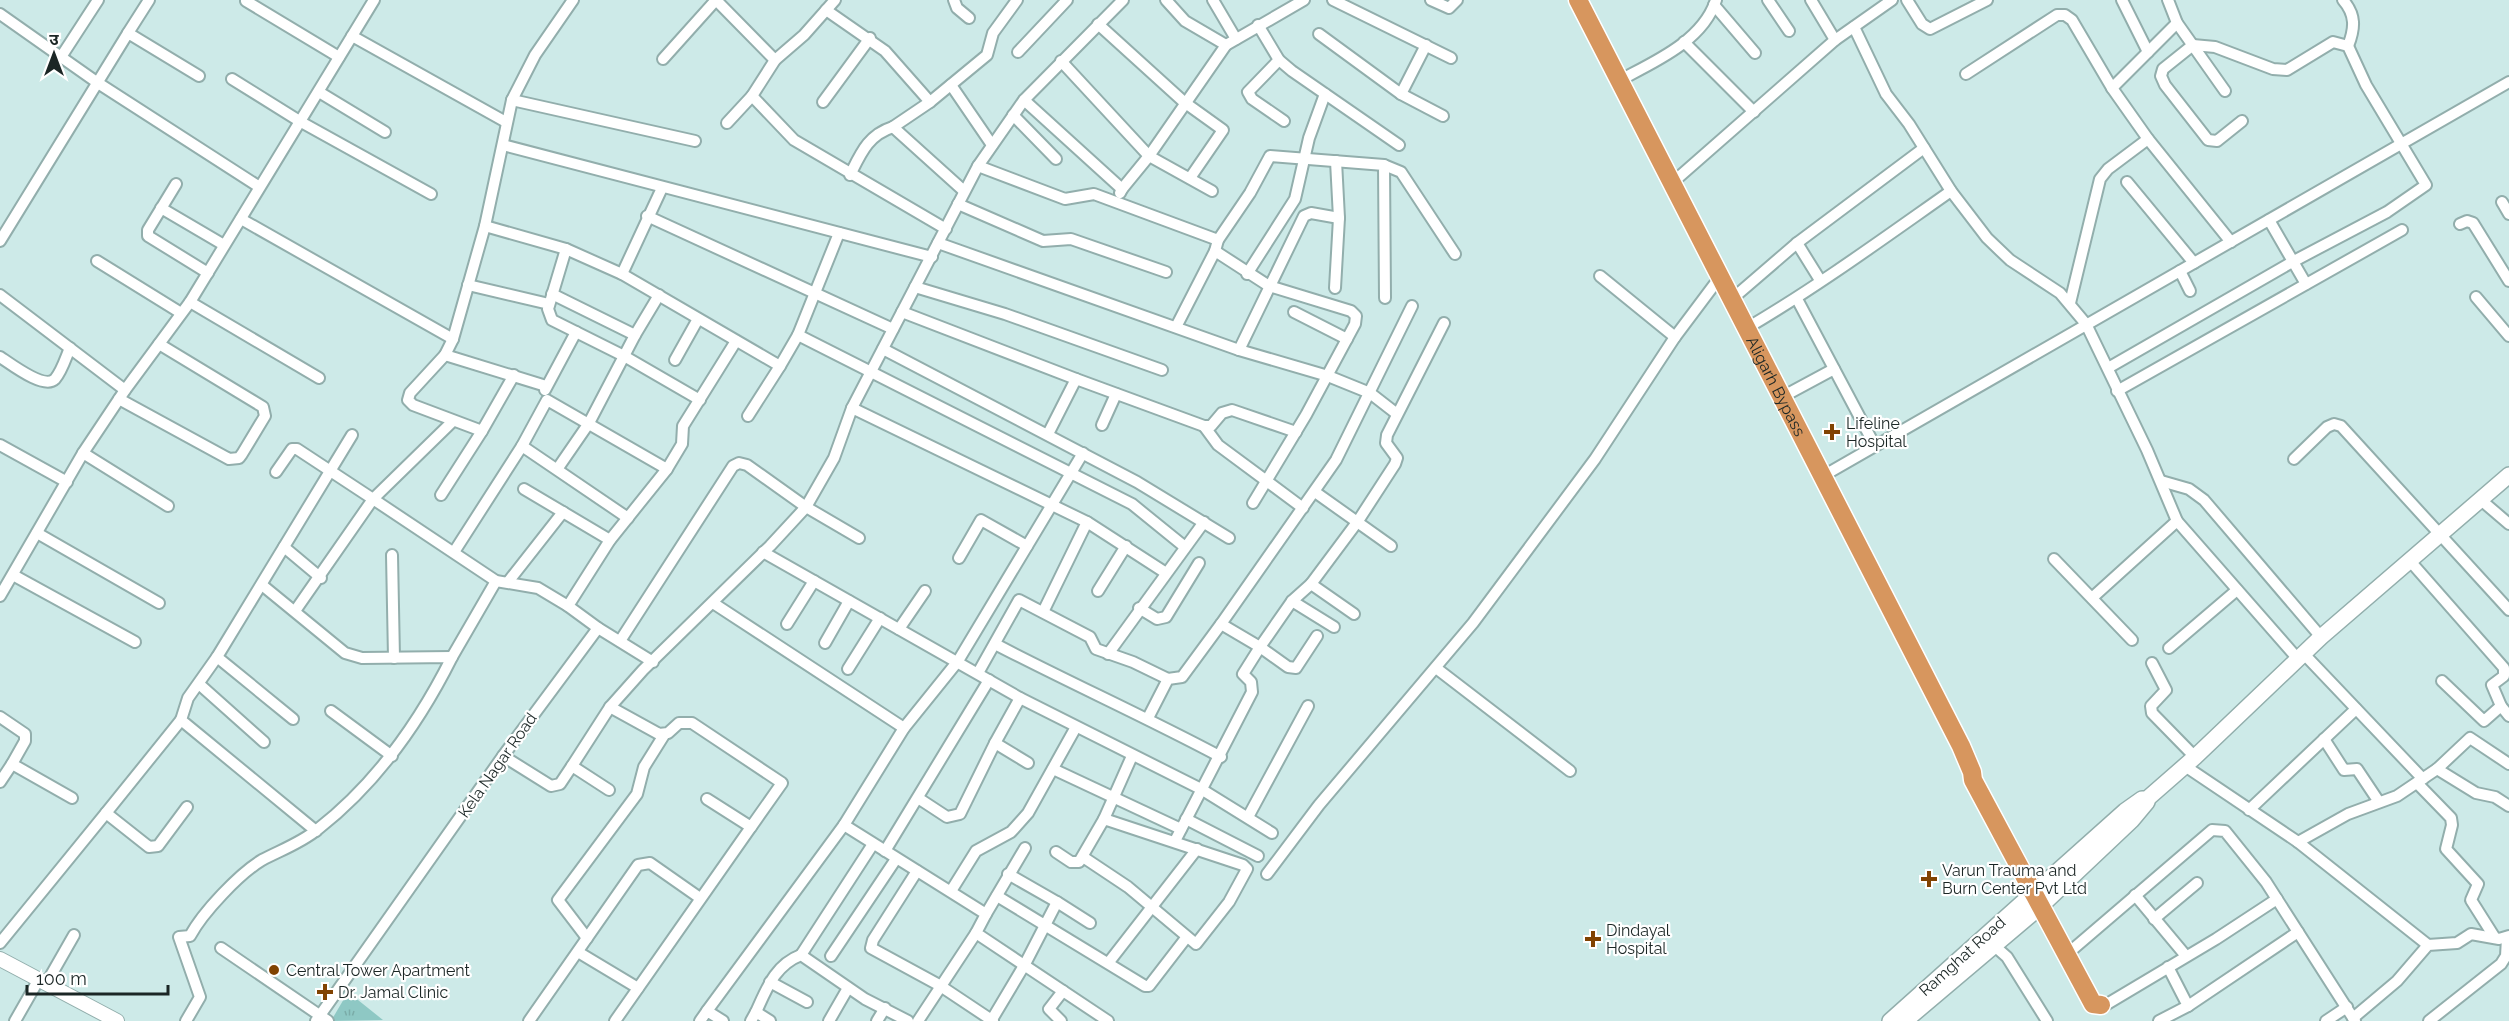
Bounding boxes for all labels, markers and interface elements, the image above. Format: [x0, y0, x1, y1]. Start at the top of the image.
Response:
north arrow [24, 24, 84, 84]
text: उ [49, 30, 59, 49]
street label: Aligarh Bypass [1742, 333, 1809, 440]
place label: Lifeline Hospital [1846, 414, 1907, 451]
marker: Lifeline Hospital [1823, 423, 1841, 441]
street label: Kela Nagar Road [454, 709, 541, 821]
place label: Varun Trauma and Burn Center Pvt Ltd [1942, 861, 2087, 898]
marker: Varun Trauma and Burn Center Pvt Ltd [1920, 870, 1938, 888]
street label: Ramghat Road [1915, 913, 2009, 1000]
place label: Dindayal Hospital [1606, 921, 1671, 958]
marker: Dindayal Hospital [1584, 930, 1602, 948]
scale bar [27, 958, 168, 996]
place label: Central Tower Apartment [286, 961, 471, 980]
marker: Central Tower Apartment [267, 963, 281, 977]
text: 100 m [36, 968, 87, 989]
marker: Dr. Jamal Clinic [316, 983, 334, 1001]
place label: Dr. Jamal Clinic [338, 983, 448, 1002]

